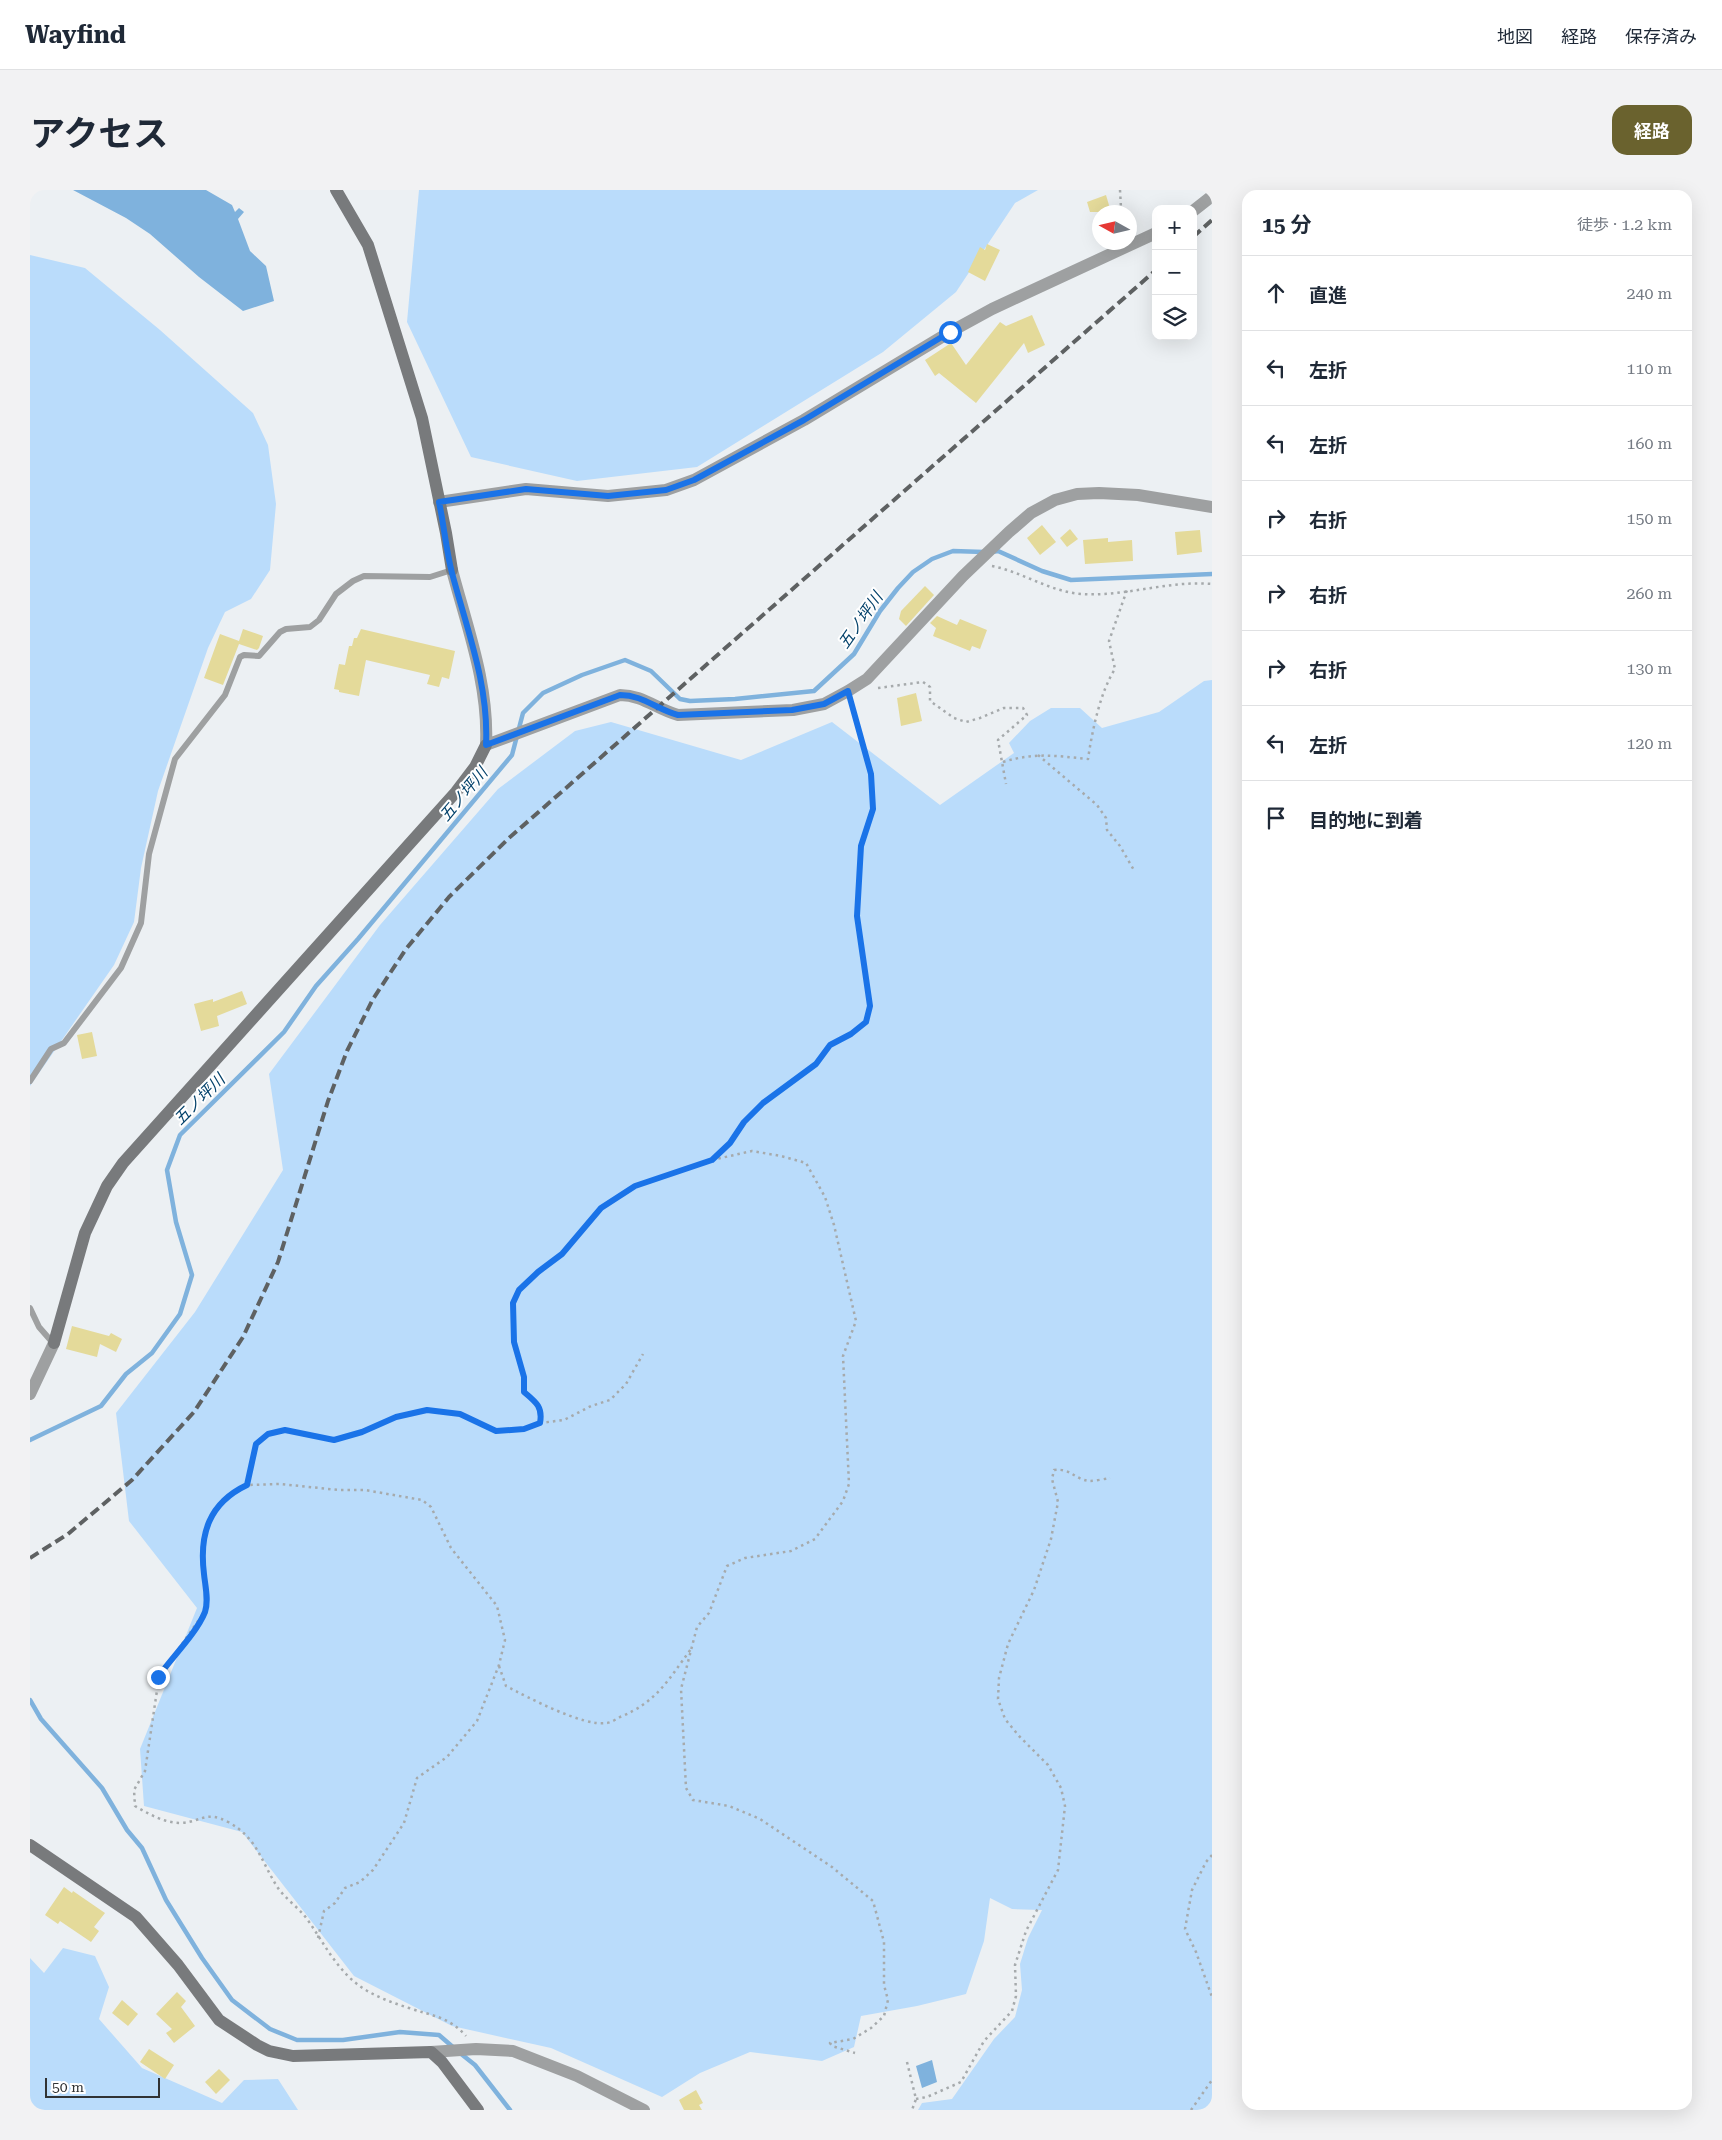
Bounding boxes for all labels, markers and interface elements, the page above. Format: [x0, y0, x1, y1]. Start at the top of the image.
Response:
text: Wayfind [25, 21, 126, 49]
text: 地図 [1497, 26, 1533, 47]
text: 経路 [1561, 26, 1597, 47]
text: 保存済み [1625, 26, 1697, 47]
button: 経路 [1612, 105, 1692, 155]
text: アクセス [30, 114, 168, 155]
north arrow [1092, 205, 1137, 250]
map controls [1152, 205, 1197, 340]
button: + [1152, 205, 1197, 250]
text: 15 分 [1262, 213, 1312, 237]
text: 徒歩 · 1.2 km [1577, 215, 1672, 234]
button: − [1152, 250, 1197, 295]
icon: ahead [1262, 279, 1290, 307]
text: 直進 [1309, 284, 1347, 307]
text: 240 m [1626, 284, 1672, 303]
button: layers [1152, 295, 1197, 340]
route start [939, 321, 962, 344]
icon: left [1262, 354, 1290, 382]
text: 左折 [1309, 359, 1347, 382]
text: 110 m [1626, 359, 1672, 378]
icon: left [1262, 429, 1290, 457]
text: 左折 [1309, 434, 1347, 457]
text: 160 m [1626, 434, 1672, 453]
icon: right [1262, 504, 1290, 532]
text: 右折 [1309, 509, 1347, 532]
text: 150 m [1626, 509, 1672, 528]
icon: right [1262, 579, 1290, 607]
text: 右折 [1309, 584, 1347, 607]
text: 260 m [1626, 584, 1672, 603]
water label: 五ノ坪川 [834, 587, 888, 652]
icon: right [1262, 654, 1290, 682]
text: 右折 [1309, 659, 1347, 682]
text: 130 m [1626, 659, 1672, 678]
icon: left [1262, 729, 1290, 757]
text: 左折 [1309, 734, 1347, 757]
text: 120 m [1626, 734, 1672, 753]
water label: 五ノ坪川 [436, 762, 493, 825]
icon: arrive [1262, 804, 1290, 832]
text: 目的地に到着 [1309, 809, 1423, 832]
water label: 五ノ坪川 [170, 1069, 230, 1129]
route end [147, 1666, 170, 1689]
scale bar [45, 2075, 160, 2098]
text: 50 m [52, 2079, 84, 2095]

